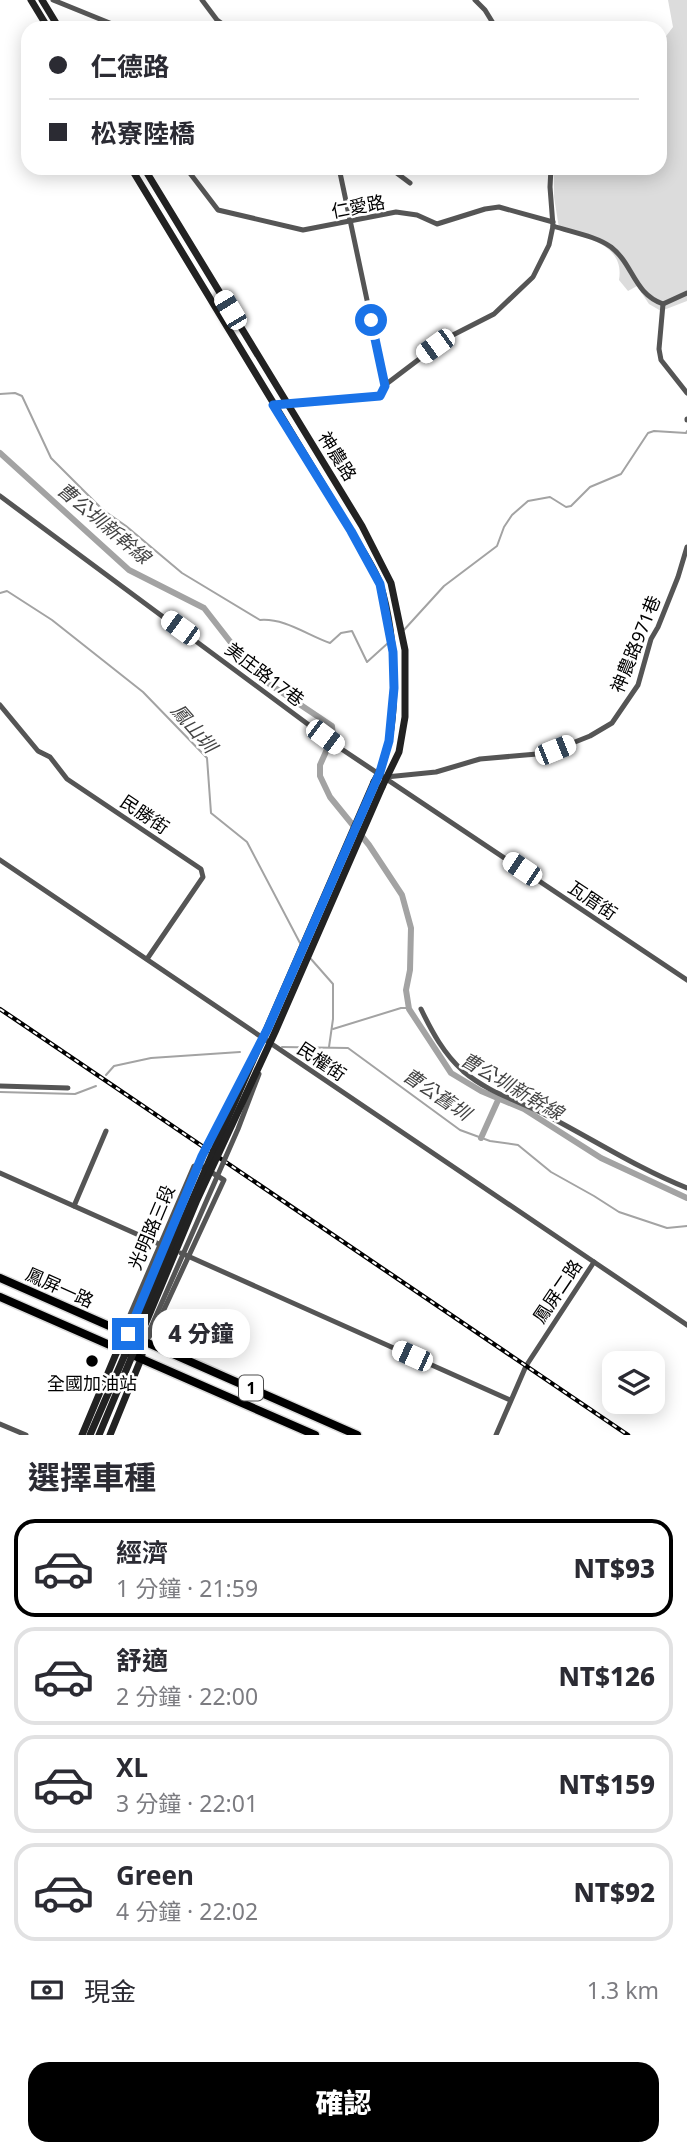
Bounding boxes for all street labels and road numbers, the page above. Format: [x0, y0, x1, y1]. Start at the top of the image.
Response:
street label: 仁愛路 [329, 189, 387, 223]
street label: 神農路 [314, 427, 362, 485]
street label: 神農路971巷 [605, 592, 665, 696]
street label: 美庄路17巷 [221, 637, 309, 711]
street label: 民勝街 [116, 789, 174, 839]
street label: 瓦厝街 [564, 875, 622, 925]
street label: 民權街 [293, 1036, 351, 1086]
street label: 光明路三段 [122, 1181, 180, 1273]
street label: 鳳屏二路 [527, 1254, 587, 1328]
street label: 鳳屏一路 [22, 1261, 98, 1313]
road number: 1 [239, 1376, 263, 1400]

